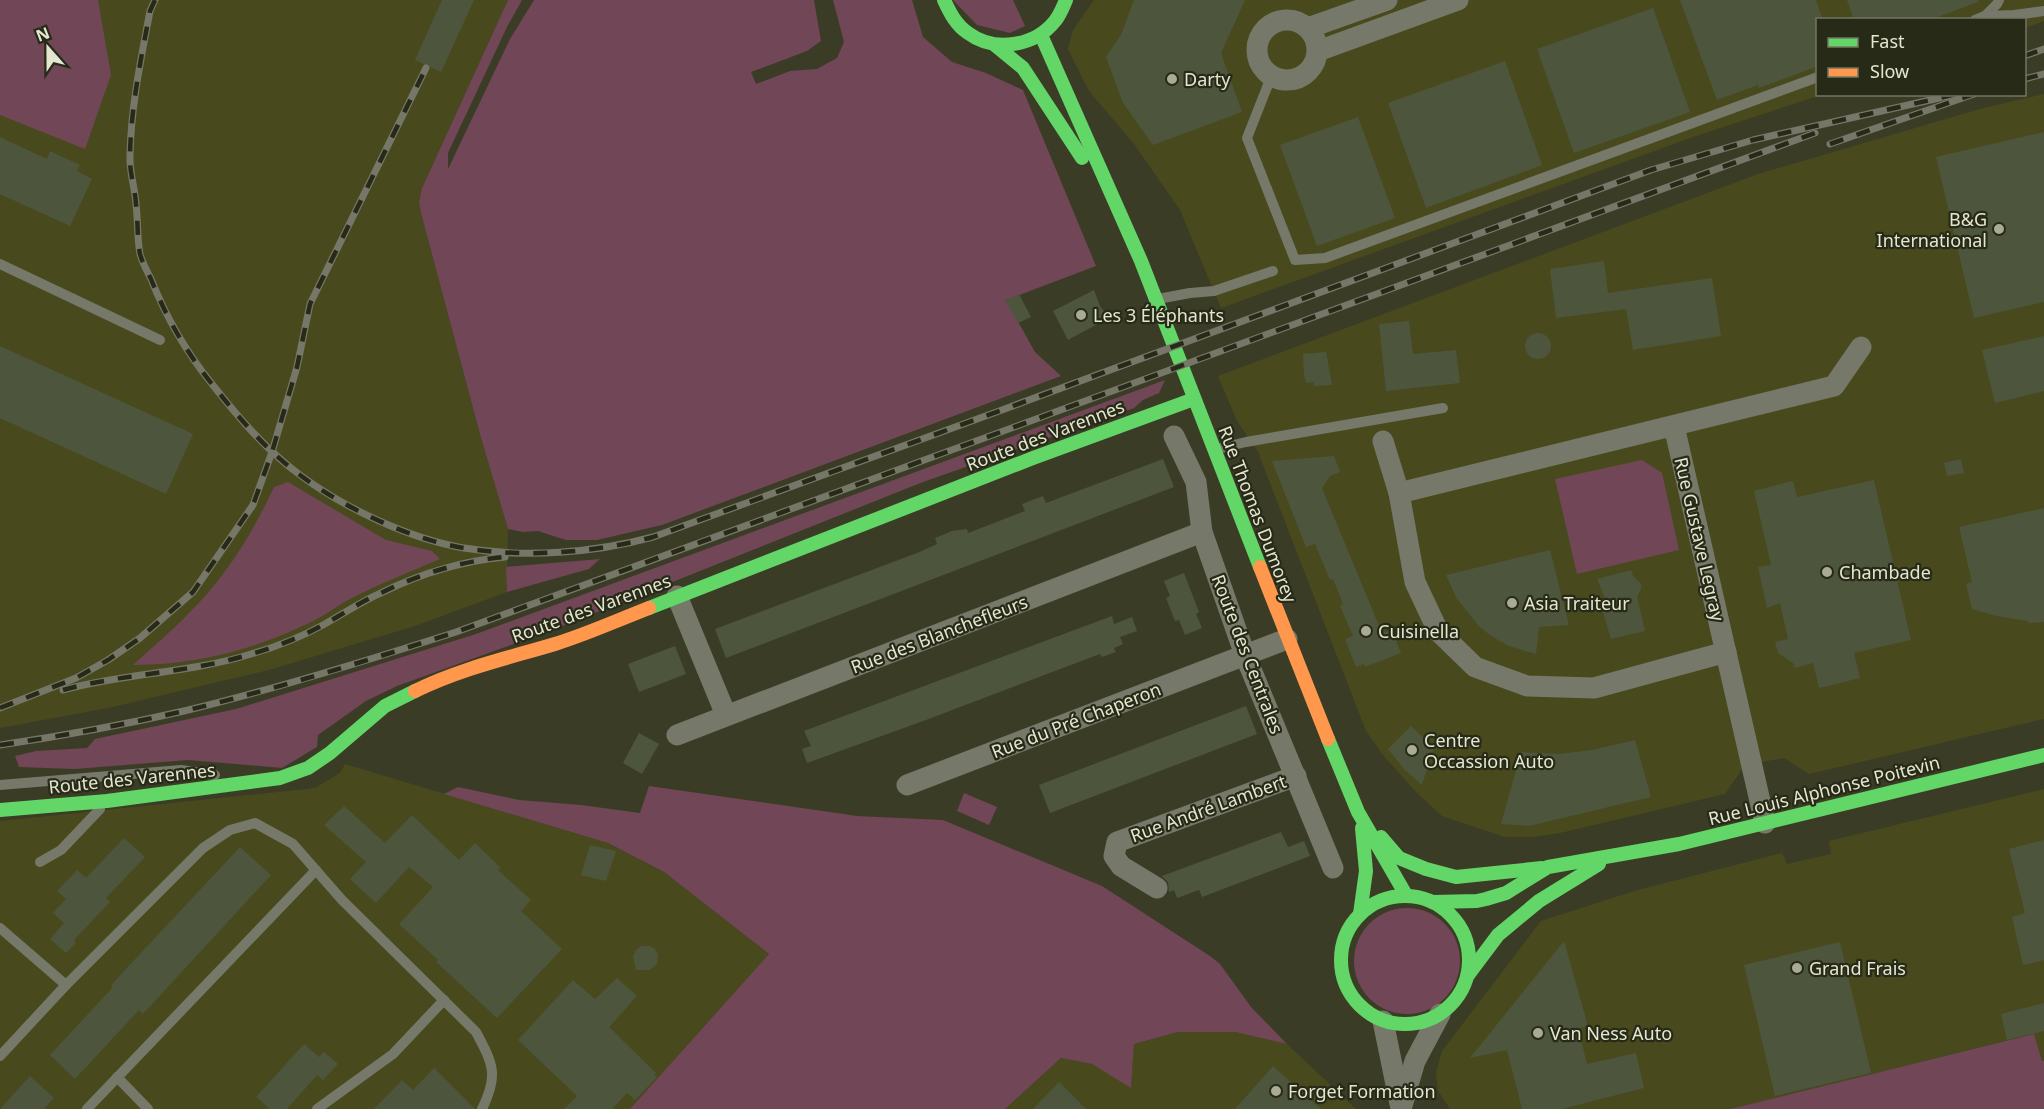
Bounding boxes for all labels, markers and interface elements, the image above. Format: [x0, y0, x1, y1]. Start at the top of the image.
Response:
north arrow [18, 18, 78, 78]
legend [1816, 18, 2026, 96]
text: N [33, 21, 53, 47]
text: Fast [1870, 29, 1905, 53]
text: Slow [1870, 59, 1909, 83]
place label: Darty [1184, 67, 1231, 91]
marker: Darty [1165, 72, 1179, 86]
place label: B&G International [1877, 207, 1987, 252]
marker: B&G International [1992, 222, 2006, 236]
place label: Les 3 Éléphants [1093, 303, 1224, 327]
marker: Les 3 Éléphants [1074, 308, 1088, 322]
street label: Route des Varennes [962, 394, 1128, 476]
street label: Rue Thomas Dumorey [1213, 422, 1303, 607]
street label: Rue Gustave Legray [1669, 455, 1731, 624]
place label: Chambade [1839, 560, 1931, 584]
marker: Chambade [1820, 565, 1834, 579]
street label: Route des Varennes [508, 568, 674, 648]
street label: Route des Centrales [1207, 571, 1289, 737]
street label: Rue des Blanchefleurs [847, 589, 1031, 679]
place label: Asia Traiteur [1524, 591, 1630, 615]
marker: Asia Traiteur [1505, 596, 1519, 610]
place label: Cuisinella [1378, 619, 1459, 643]
marker: Cuisinella [1359, 624, 1373, 638]
street label: Rue du Pré Chaperon [988, 677, 1164, 763]
place label: Centre Occassion Auto [1424, 728, 1554, 773]
marker: Centre Occassion Auto [1405, 743, 1419, 757]
street label: Rue Louis Alphonse Poitevin [1706, 750, 1942, 830]
street label: Route des Varennes [47, 757, 217, 799]
street label: Rue André Lambert [1127, 768, 1290, 847]
place label: Grand Frais [1809, 956, 1906, 980]
marker: Grand Frais [1790, 961, 1804, 975]
place label: Van Ness Auto [1550, 1021, 1672, 1045]
marker: Van Ness Auto [1531, 1026, 1545, 1040]
place label: Forget Formation [1288, 1079, 1436, 1103]
marker: Forget Formation [1269, 1084, 1283, 1098]

